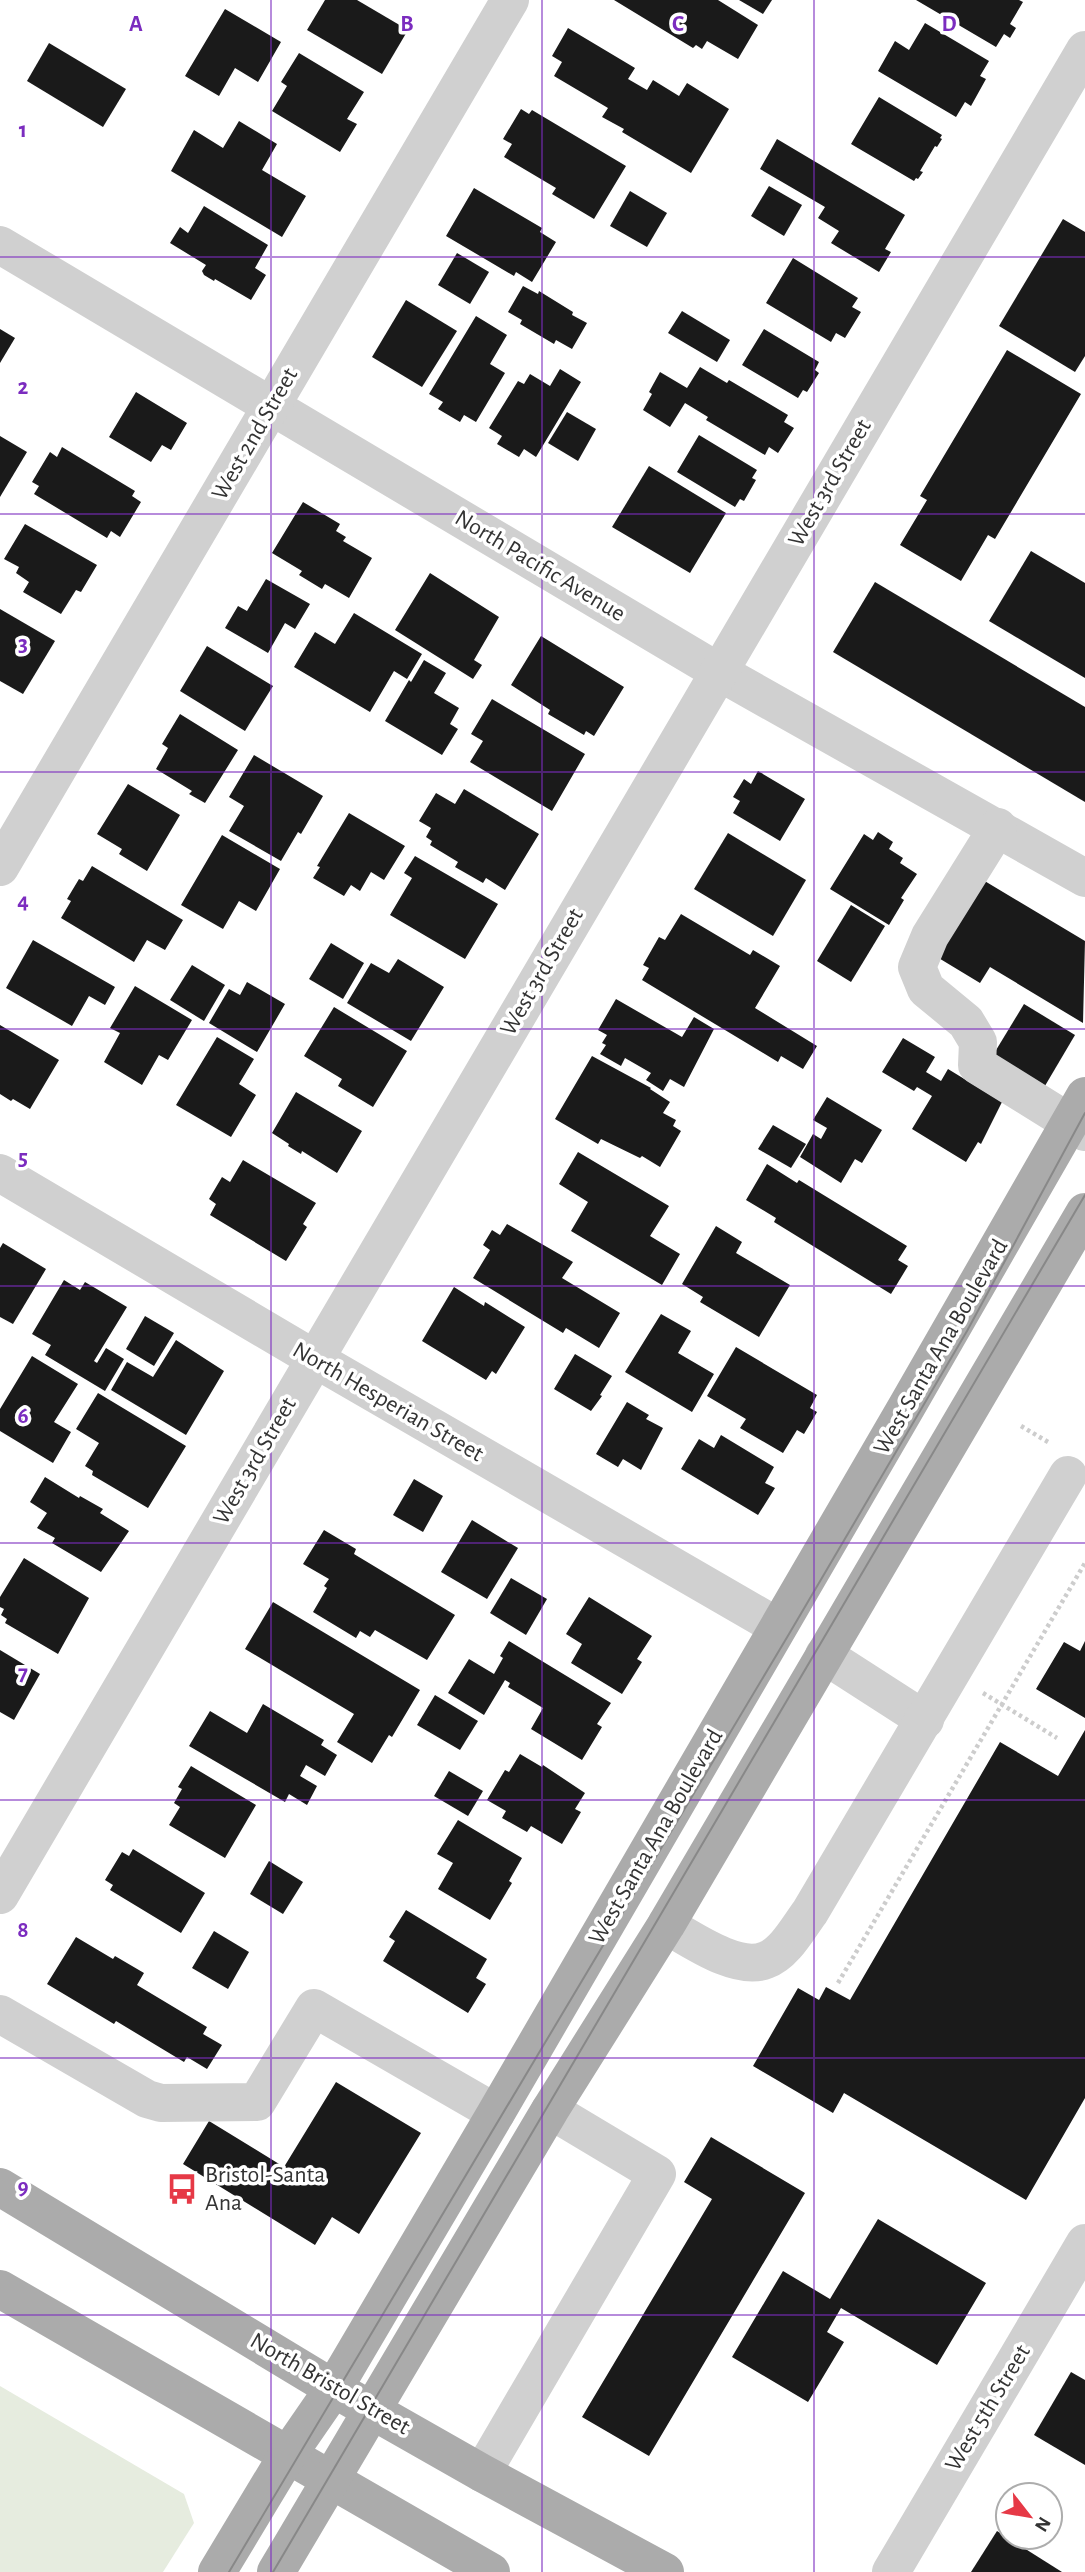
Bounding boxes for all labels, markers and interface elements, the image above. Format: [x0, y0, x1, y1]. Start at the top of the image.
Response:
text: A [129, 13, 143, 36]
text: B [400, 13, 414, 36]
text: C [672, 13, 684, 36]
text: D [941, 13, 957, 36]
text: 1 [19, 119, 27, 142]
street label: West 2nd Street [208, 364, 303, 504]
text: 2 [18, 376, 29, 399]
street label: West 3rd Street [784, 415, 876, 551]
street label: North Pacific Avenue [451, 506, 629, 626]
text: 3 [18, 633, 28, 656]
text: 4 [17, 890, 29, 913]
street label: West 3rd Street [496, 904, 588, 1040]
text: 5 [18, 1147, 28, 1170]
street label: West Santa Ana Boulevard [870, 1235, 1012, 1459]
street label: North Hesperian Street [289, 1338, 488, 1466]
street label: West 3rd Street [209, 1393, 301, 1529]
text: 6 [17, 1405, 29, 1428]
text: 7 [18, 1662, 28, 1685]
street label: West Santa Ana Boulevard [585, 1725, 727, 1949]
text: 8 [17, 1919, 29, 1942]
place label: Bristol-Santa Ana [205, 2163, 325, 2215]
bus stop icon: Bristol-Santa Ana [165, 2172, 199, 2206]
text: 9 [17, 2176, 29, 2199]
street label: North Bristol Street [246, 2329, 414, 2440]
street label: West 5th Street [941, 2340, 1035, 2475]
north arrow [994, 2481, 1064, 2551]
text: N [1031, 2513, 1054, 2535]

